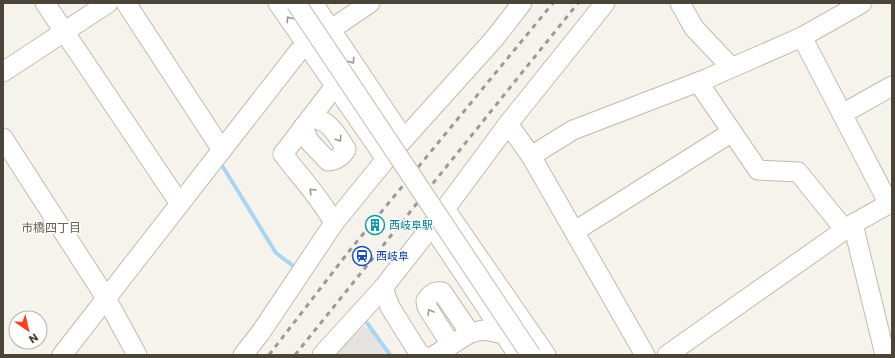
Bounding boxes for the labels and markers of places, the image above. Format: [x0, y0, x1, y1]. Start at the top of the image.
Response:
building icon: 西岐阜駅 [364, 214, 386, 236]
place label: 西岐阜駅 [389, 217, 433, 233]
station icon: 西岐阜 [351, 245, 373, 267]
place label: 西岐阜 [376, 248, 409, 264]

